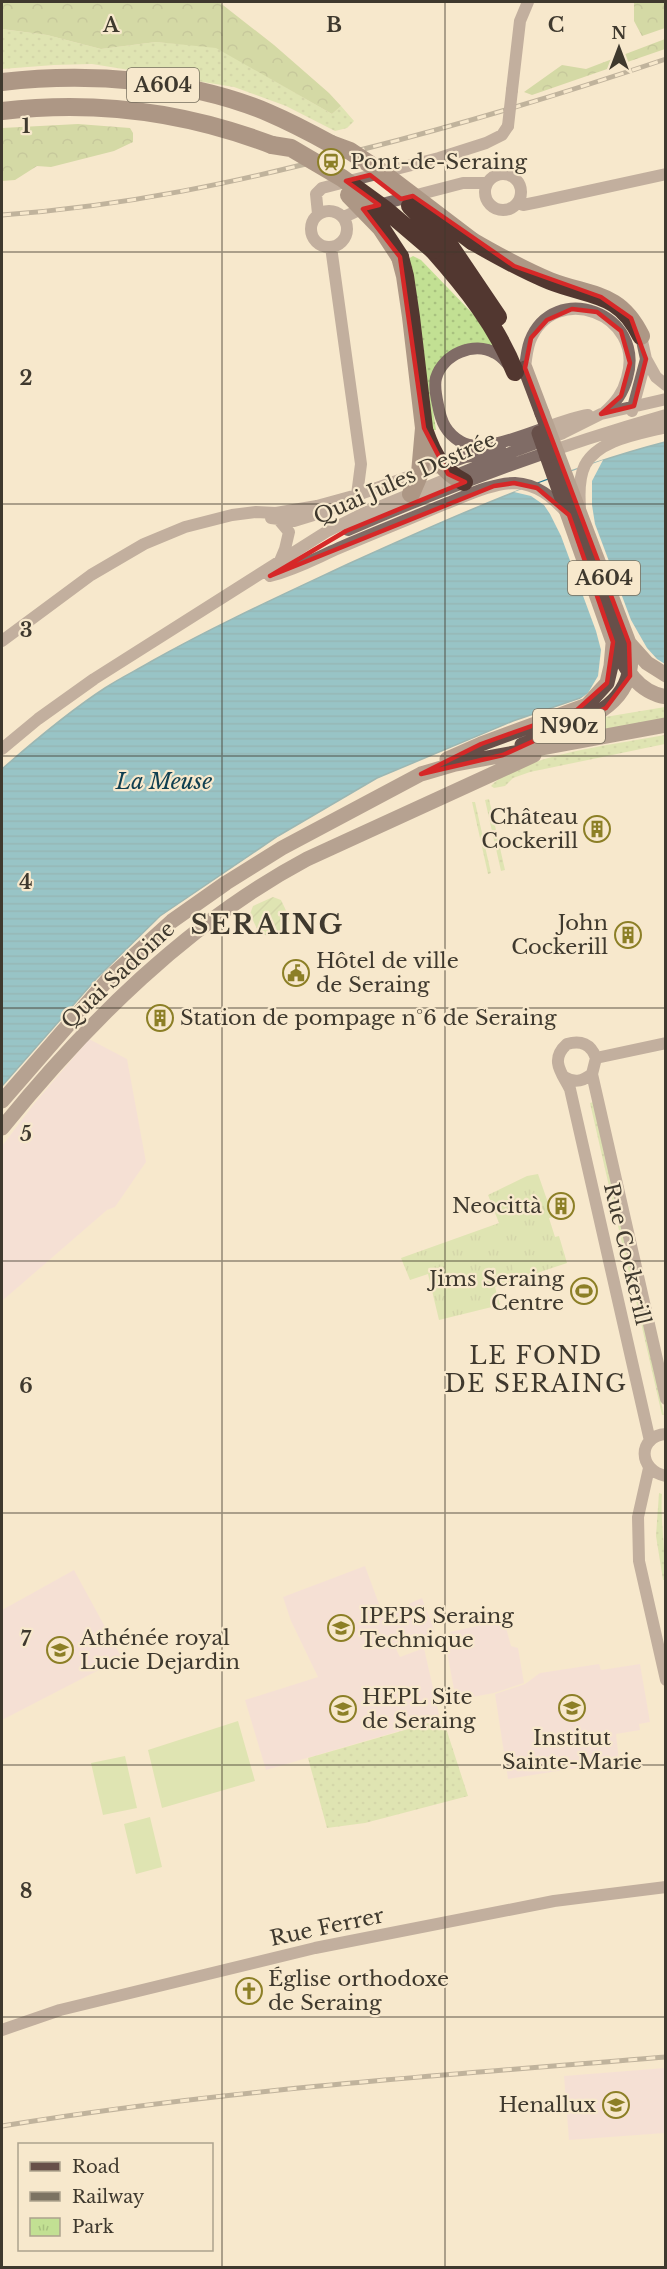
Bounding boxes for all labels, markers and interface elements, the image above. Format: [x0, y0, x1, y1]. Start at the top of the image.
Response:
text: A [102, 13, 120, 37]
text: B [326, 13, 342, 37]
text: C [548, 13, 564, 37]
north arrow [589, 18, 649, 78]
text: N [611, 23, 627, 43]
road number: A604 [127, 68, 199, 102]
text: 1 [22, 114, 31, 138]
station icon: Pont-de-Seraing [316, 147, 346, 177]
place label: Pont-de-Seraing [350, 149, 527, 175]
text: 2 [19, 366, 33, 390]
street label: Quai Jules Destrée [310, 426, 500, 530]
road number: A604 [568, 561, 640, 595]
text: 3 [20, 618, 32, 642]
road number: N90z [533, 709, 605, 743]
water label: La Meuse [115, 768, 212, 795]
place label: Château Cockerill [481, 804, 578, 854]
building icon: Château Cockerill [582, 814, 612, 844]
text: 4 [19, 870, 33, 894]
district label: SERAING [190, 908, 344, 941]
place label: John Cockerill [511, 910, 608, 960]
street label: Quai Sadoine [56, 916, 180, 1034]
building icon: John Cockerill [613, 920, 643, 950]
place label: Hôtel de ville de Seraing [316, 948, 459, 998]
public building icon: Hôtel de ville de Seraing [281, 958, 311, 988]
building icon: Station de pompage n°6 de Seraing [145, 1003, 175, 1033]
place label: Station de pompage n°6 de Seraing [180, 1005, 557, 1031]
text: 5 [20, 1122, 32, 1146]
street label: Rue Cockerill [598, 1180, 656, 1328]
building icon: Neocittà [546, 1191, 576, 1221]
place label: Neocittà [452, 1193, 542, 1219]
place label: Jims Seraing Centre [426, 1266, 564, 1316]
sports icon: Jims Seraing Centre [569, 1276, 599, 1306]
district label: LE FOND DE SERAING [445, 1341, 627, 1398]
text: 6 [19, 1374, 33, 1398]
place label: IPEPS Seraing Technique [360, 1603, 514, 1653]
school or university icon: IPEPS Seraing Technique [326, 1613, 356, 1643]
place label: Athénée royal Lucie Dejardin [79, 1625, 240, 1675]
text: 7 [21, 1627, 32, 1651]
school or university icon: Athénée royal Lucie Dejardin [45, 1635, 75, 1665]
place label: HEPL Site de Seraing [362, 1684, 476, 1734]
school or university icon: Institut Sainte-Marie [557, 1693, 587, 1723]
school or university icon: HEPL Site de Seraing [328, 1694, 358, 1724]
place label: Institut Sainte-Marie [502, 1725, 642, 1775]
text: 8 [20, 1879, 32, 1903]
street label: Rue Ferrer [268, 1902, 386, 1952]
place label: Église orthodoxe de Seraing [268, 1966, 449, 2016]
church icon: Église orthodoxe de Seraing [234, 1976, 264, 2006]
school or university icon: Henallux [601, 2090, 631, 2120]
place label: Henallux [498, 2092, 596, 2118]
legend [18, 2143, 213, 2251]
text: Road [72, 2156, 120, 2178]
text: Railway [72, 2186, 145, 2208]
text: Park [72, 2216, 114, 2238]

